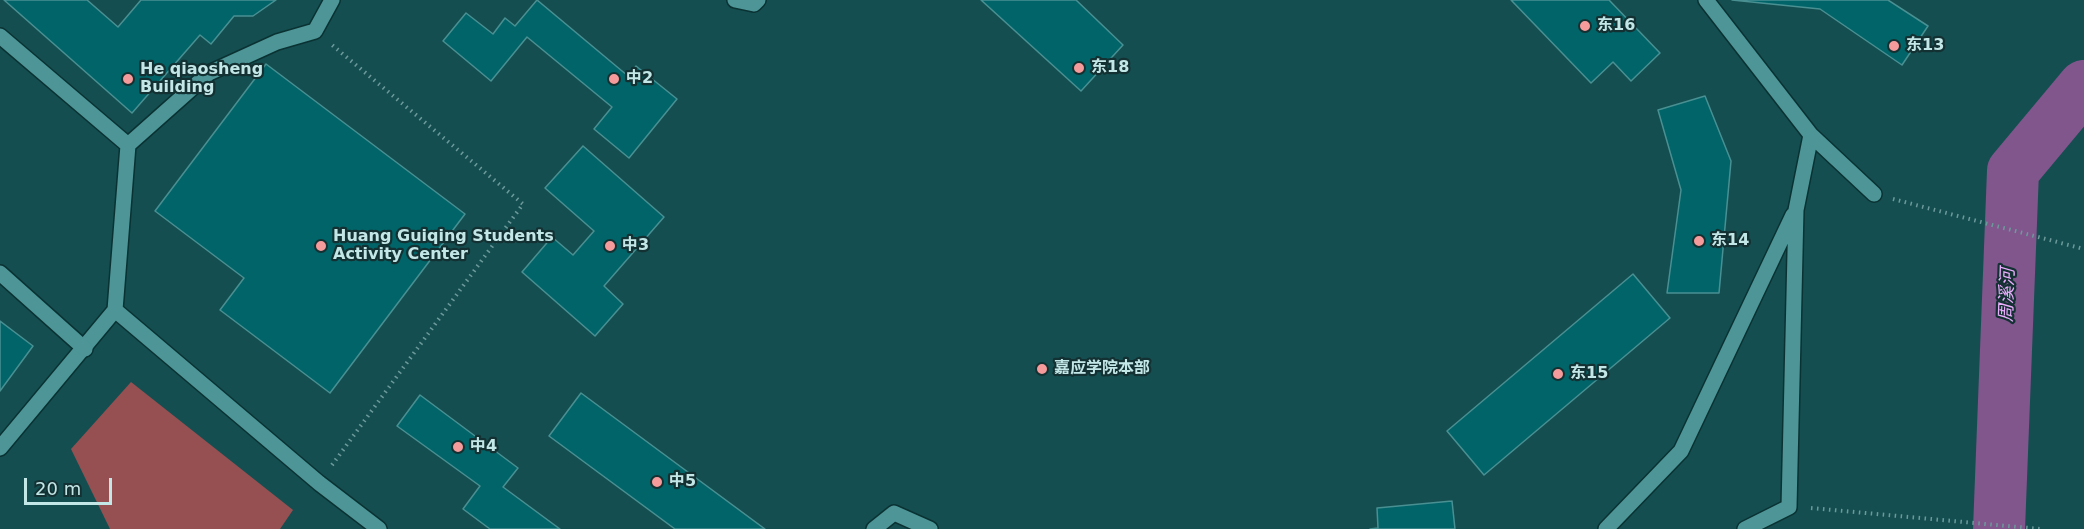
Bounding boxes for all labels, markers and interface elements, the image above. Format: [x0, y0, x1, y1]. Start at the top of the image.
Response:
place label: 东16 [1597, 16, 1635, 36]
marker: 东16 [1578, 19, 1592, 33]
place label: 东13 [1906, 36, 1944, 56]
marker: 东13 [1887, 39, 1901, 53]
place label: 东18 [1091, 58, 1129, 78]
place label: He qiaosheng Building [140, 60, 263, 98]
marker: 东18 [1072, 61, 1086, 75]
place label: 中2 [626, 69, 653, 89]
marker: He qiaosheng Building [121, 72, 135, 86]
marker: 中2 [607, 72, 621, 86]
place label: Huang Guiqing Students Activity Center [333, 227, 554, 265]
place label: 东14 [1711, 231, 1749, 251]
marker: 东14 [1692, 234, 1706, 248]
place label: 中3 [622, 236, 649, 256]
marker: Huang Guiqing Students Activity Center [314, 239, 328, 253]
marker: 中3 [603, 239, 617, 253]
water label: 周溪河 [1996, 268, 2020, 322]
place label: 嘉应学院本部 [1054, 359, 1150, 379]
marker: 嘉应学院本部 [1035, 362, 1049, 376]
place label: 东15 [1570, 364, 1608, 384]
marker: 东15 [1551, 367, 1565, 381]
place label: 中4 [470, 437, 497, 457]
marker: 中4 [451, 440, 465, 454]
scale bar [27, 466, 116, 504]
place label: 中5 [669, 472, 696, 492]
marker: 中5 [650, 475, 664, 489]
text: 20 m [35, 478, 81, 499]

